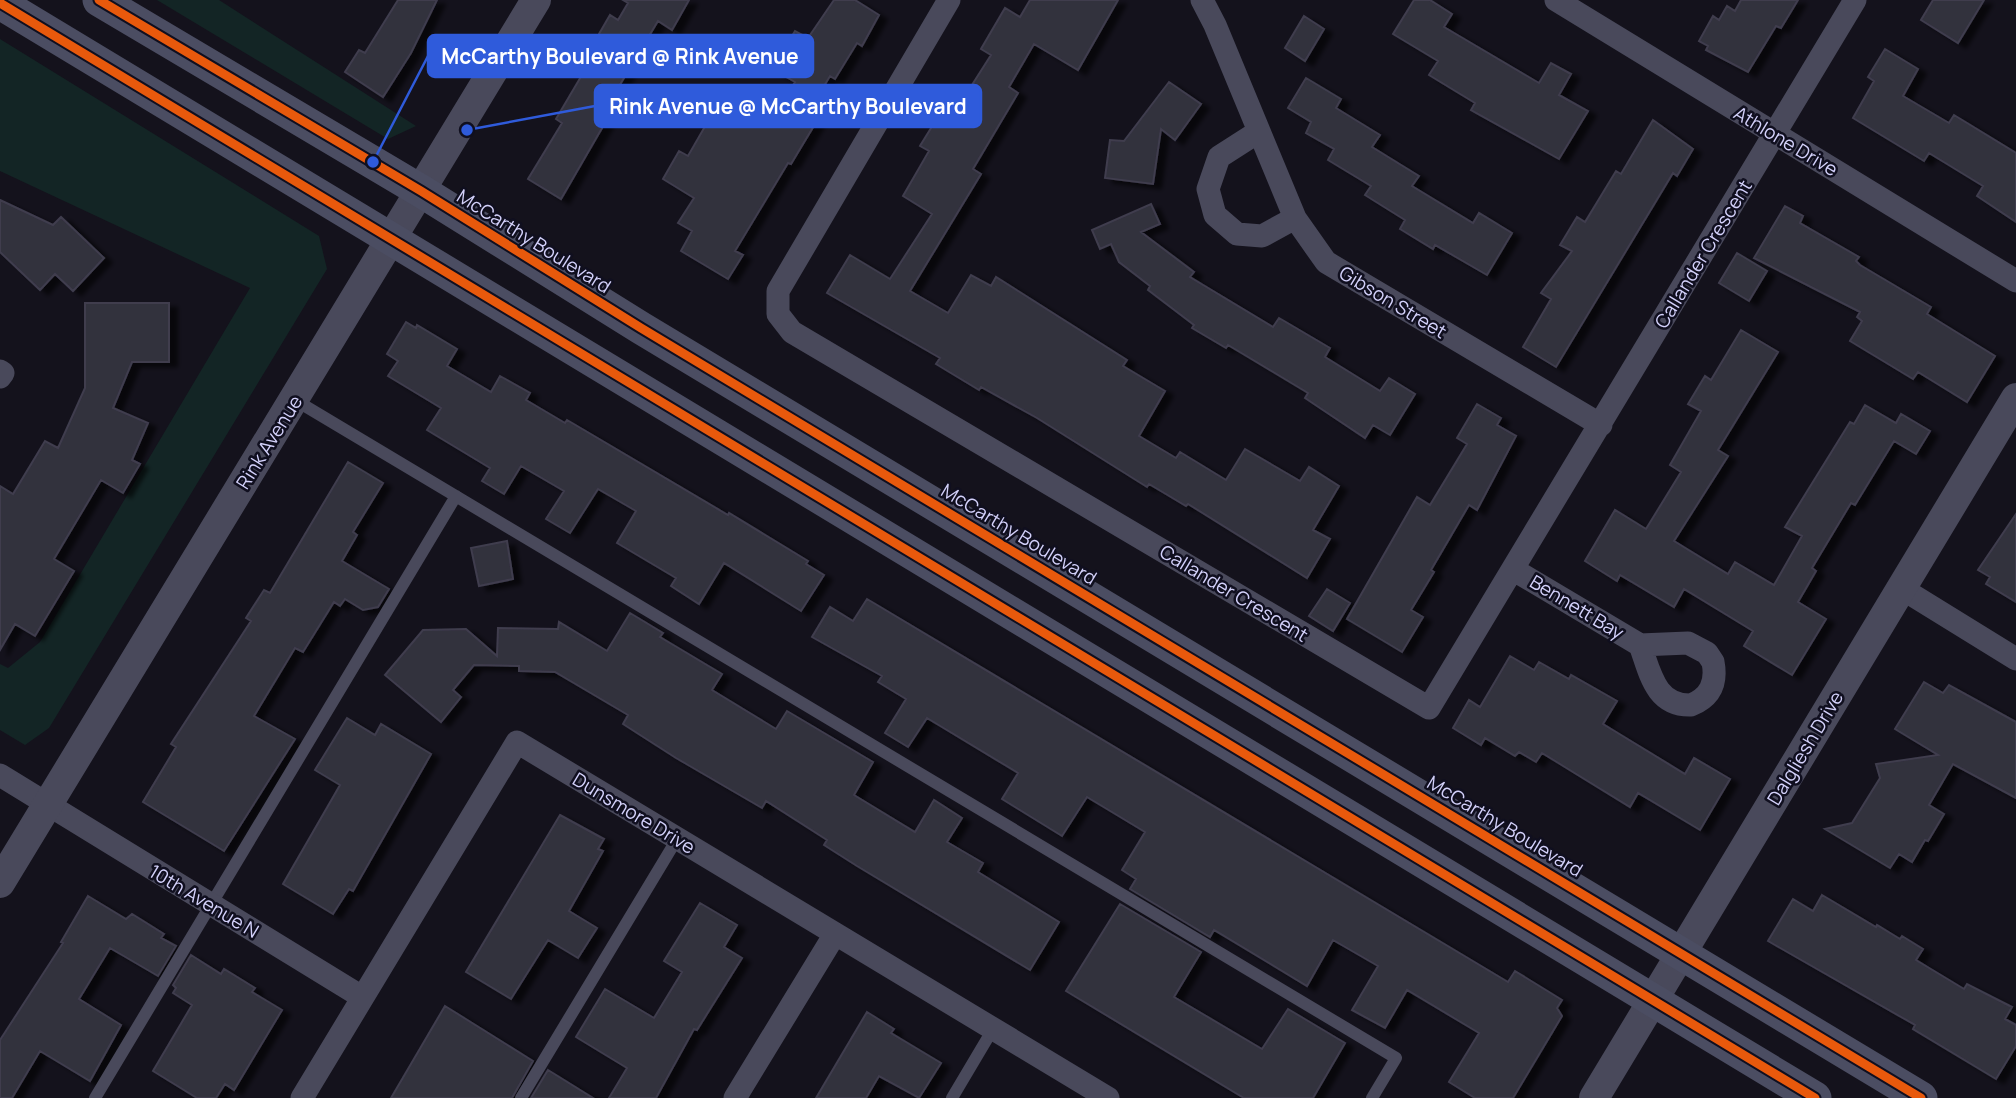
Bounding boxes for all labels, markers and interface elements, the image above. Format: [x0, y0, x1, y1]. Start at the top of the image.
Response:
callout: McCarthy Boulevard @ Rink Avenue [428, 35, 813, 77]
text: McCarthy Boulevard @ Rink Avenue [441, 42, 799, 70]
callout: Rink Avenue @ McCarthy Boulevard [595, 85, 981, 127]
text: Rink Avenue @ McCarthy Boulevard [609, 92, 967, 120]
street label: Athlone Drive [1729, 100, 1843, 182]
street label: Callander Crescent [1648, 175, 1758, 333]
street label: McCarthy Boulevard [452, 183, 616, 299]
street label: Gibson Street [1334, 260, 1452, 344]
street label: Rink Avenue [230, 390, 308, 494]
street label: McCarthy Boulevard [936, 477, 1102, 591]
street label: Callander Crescent [1155, 538, 1313, 648]
street label: Bennett Bay [1525, 569, 1629, 645]
street label: Dalgliesh Drive [1761, 686, 1849, 810]
street label: Dunsmore Drive [568, 766, 700, 860]
street label: McCarthy Boulevard [1422, 769, 1588, 883]
street label: 10th Avenue N [144, 858, 264, 944]

